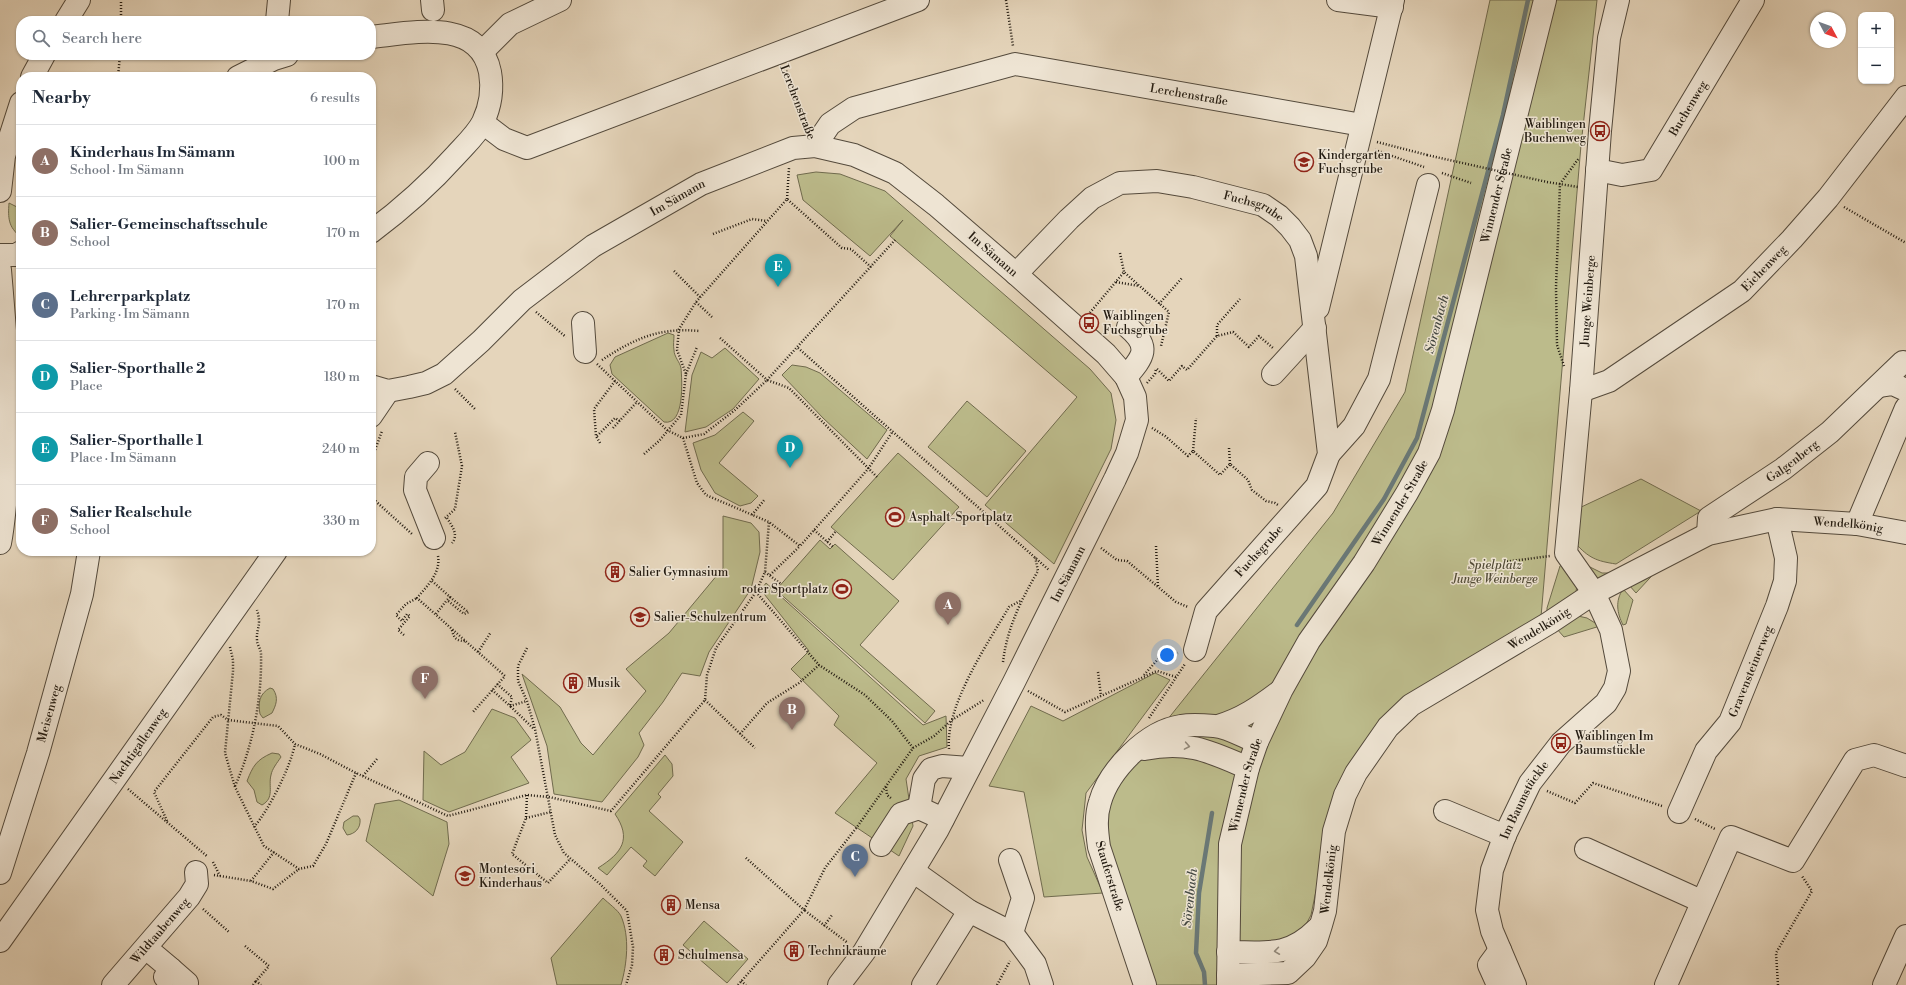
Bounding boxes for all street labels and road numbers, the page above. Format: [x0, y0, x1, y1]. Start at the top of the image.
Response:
street label: Lerchenstraße [776, 63, 819, 142]
street label: Buchenweg [1666, 77, 1711, 140]
street label: Lerchenstraße [1149, 81, 1229, 109]
street label: Winnender Straße [1478, 146, 1516, 246]
street label: Im Sämann [647, 176, 707, 220]
street label: Fuchsgrube [1222, 188, 1287, 225]
street label: Im Sämann [965, 229, 1021, 280]
street label: Eichenweg [1738, 241, 1791, 295]
street label: Junge Weinberge [1577, 255, 1599, 348]
street label: Galgenberg [1763, 436, 1823, 486]
street label: Winnender Straße [1369, 457, 1432, 550]
street label: Wendelkönig [1812, 514, 1885, 537]
street label: Fuchsgrube [1232, 522, 1287, 580]
street label: Im Sämann [1048, 543, 1089, 605]
street label: Wendelkönig [1505, 604, 1574, 654]
street label: Gravensteinerweg [1726, 623, 1777, 720]
street label: Meisenweg [34, 682, 65, 744]
street label: Nachtigallenweg [107, 705, 171, 787]
street label: Winnender Straße [1226, 735, 1266, 835]
street label: Im Baumstückle [1497, 758, 1552, 841]
street label: Stauferstraße [1092, 839, 1127, 913]
street label: Wendelkönig [1318, 843, 1341, 916]
street label: Wildtaubenweg [127, 894, 194, 968]

